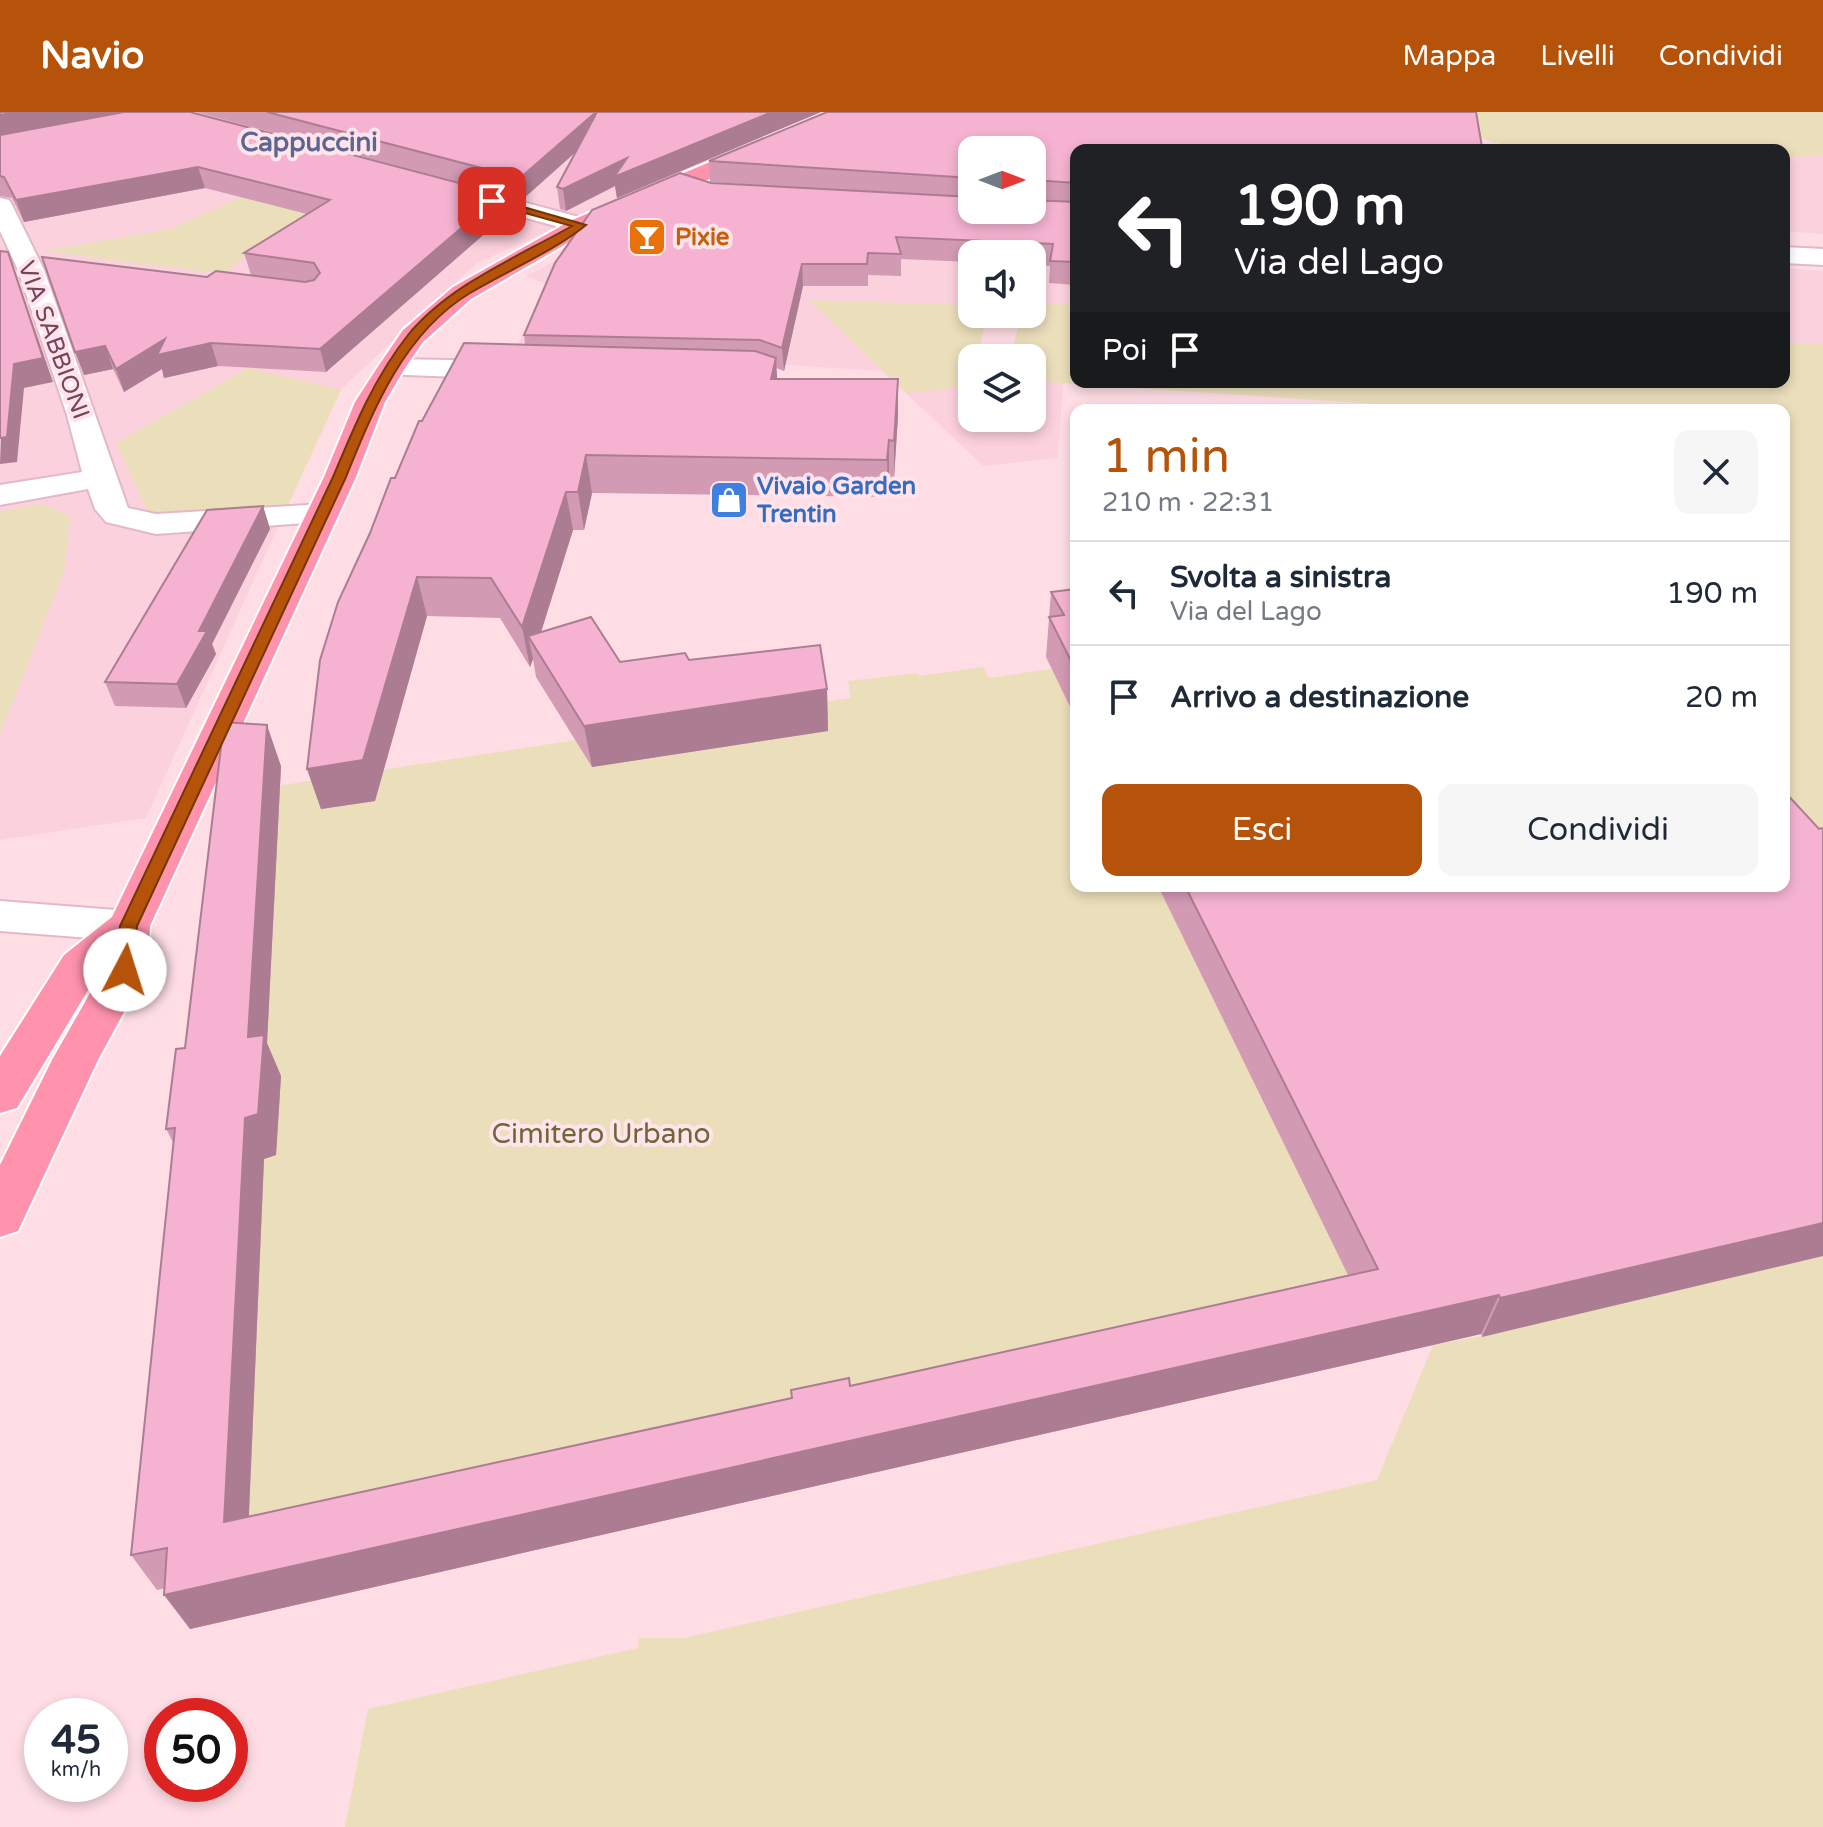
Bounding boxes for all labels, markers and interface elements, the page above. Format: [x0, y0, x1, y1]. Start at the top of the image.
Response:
text: Navio [40, 33, 144, 79]
text: Mappa [1402, 39, 1496, 73]
text: Livelli [1540, 39, 1615, 73]
text: Condividi [1659, 39, 1783, 73]
district label: Cappuccini [240, 127, 378, 158]
north arrow [958, 136, 1046, 224]
map controls [958, 136, 1046, 432]
pin [458, 167, 526, 235]
text: 190 m [1234, 173, 1405, 240]
icon: left [1102, 176, 1206, 280]
icon: arrive [470, 179, 514, 223]
bar icon: Pixie [626, 216, 668, 258]
place label: Pixie [675, 223, 730, 252]
button: sound [958, 240, 1046, 328]
text: Via del Lago [1234, 241, 1444, 284]
street label: VIA SABBIONI [12, 257, 96, 423]
icon: arrive [1163, 328, 1207, 372]
text: Poi [1102, 332, 1147, 369]
button: layers [958, 344, 1046, 432]
text: 1 min [1102, 428, 1230, 486]
button: close [1674, 430, 1758, 514]
place label: Vivaio Garden Trentin [756, 472, 916, 529]
shop icon: Vivaio Garden Trentin [708, 479, 750, 521]
text: 210 m · 22:31 [1102, 487, 1274, 518]
text: Svolta a sinistra [1170, 559, 1391, 596]
icon: left [1102, 571, 1146, 615]
text: 190 m [1666, 575, 1758, 612]
text: Via del Lago [1170, 596, 1322, 627]
icon: arrive [1102, 675, 1146, 719]
text: Arrivo a destinazione [1170, 679, 1469, 716]
text: 20 m [1685, 679, 1758, 716]
button: Esci [1102, 784, 1422, 876]
button: Condividi [1438, 784, 1758, 876]
position arrow [83, 928, 167, 1012]
park label: Cimitero Urbano [492, 1117, 711, 1151]
speed limit sign: 50 [144, 1698, 248, 1802]
text: 45 [51, 1716, 101, 1764]
text: km/h [51, 1758, 101, 1782]

